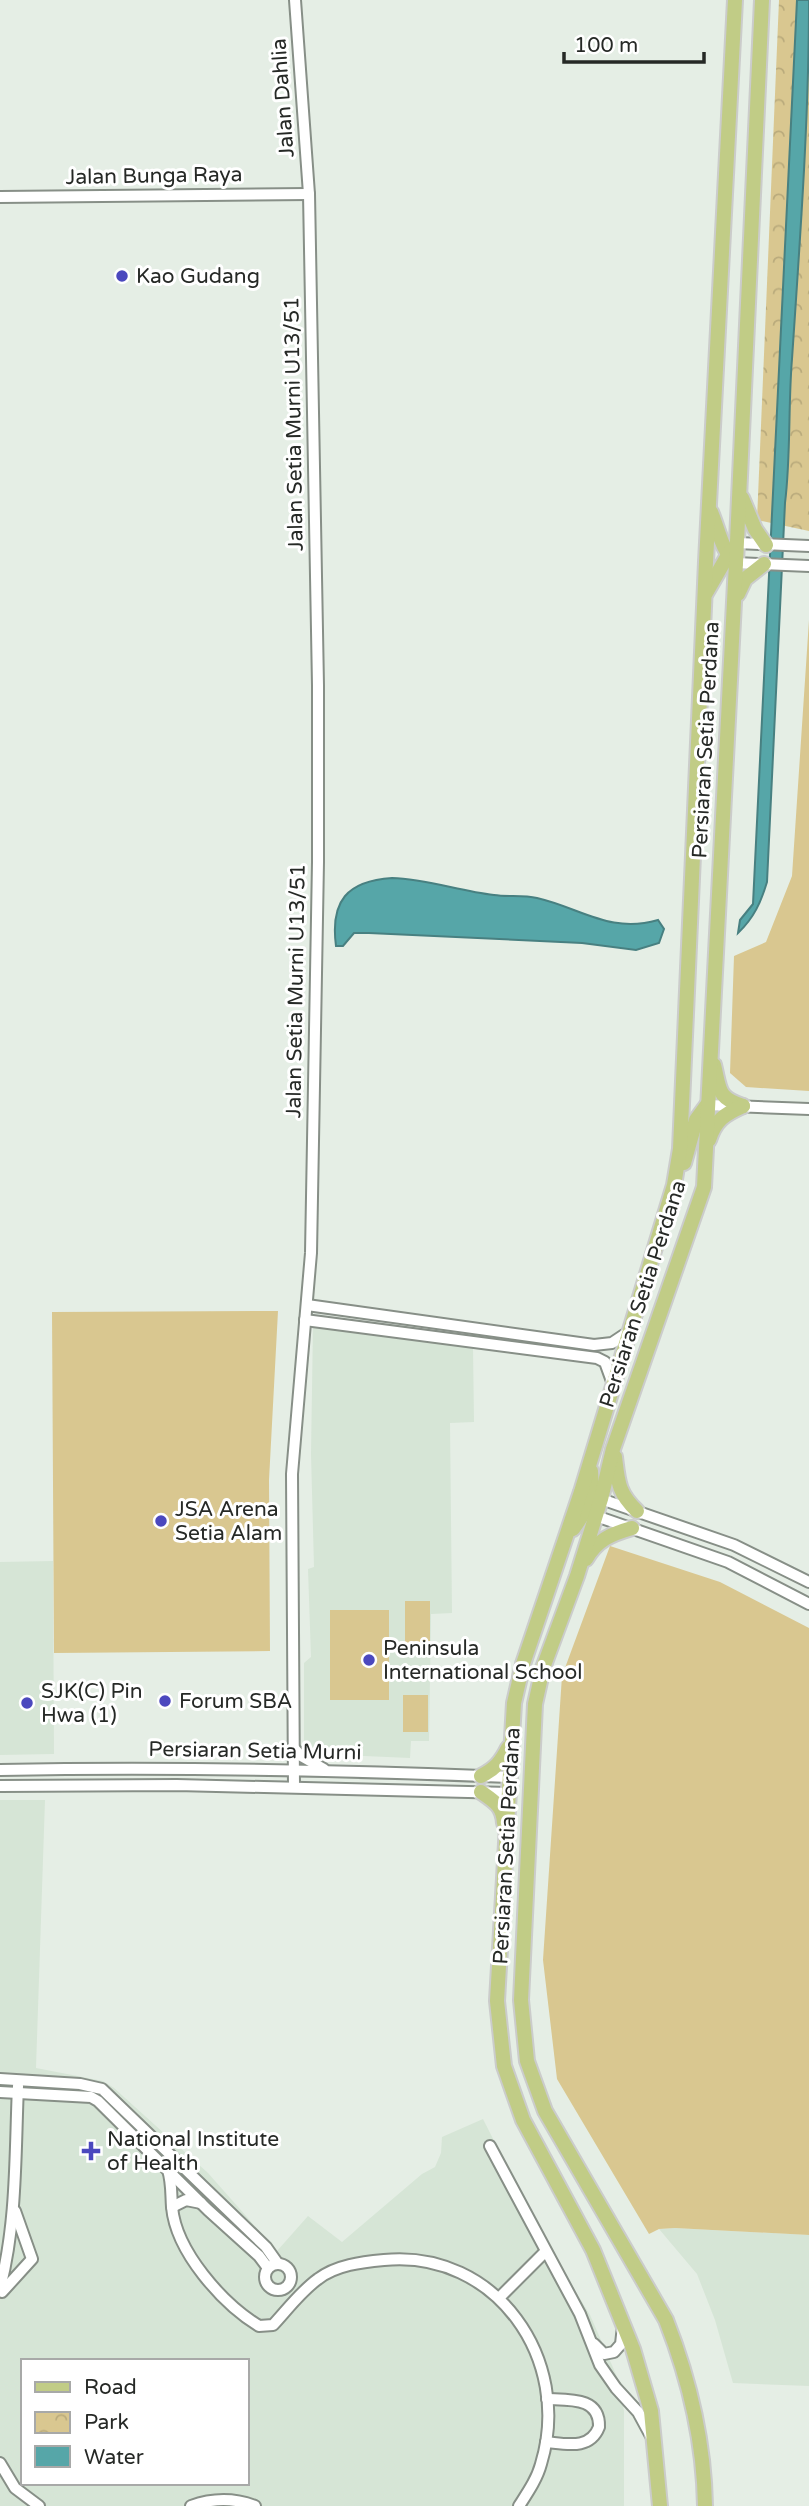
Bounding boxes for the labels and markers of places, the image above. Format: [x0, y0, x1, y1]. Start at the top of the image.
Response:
place label: Kao Gudang [136, 264, 260, 289]
marker: Kao Gudang [114, 268, 130, 284]
place label: JSA Arena Setia Alam [175, 1497, 282, 1546]
marker: JSA Arena Setia Alam [153, 1513, 169, 1529]
place label: Peninsula International School [383, 1636, 582, 1685]
marker: Peninsula International School [361, 1652, 377, 1668]
place label: SJK(C) Pin Hwa (1) [41, 1679, 142, 1728]
place label: Forum SBA [179, 1689, 292, 1714]
marker: Forum SBA [157, 1693, 173, 1709]
marker: SJK(C) Pin Hwa (1) [19, 1695, 35, 1711]
place label: National Institute of Health [107, 2127, 279, 2176]
marker: National Institute of Health [81, 2141, 101, 2161]

